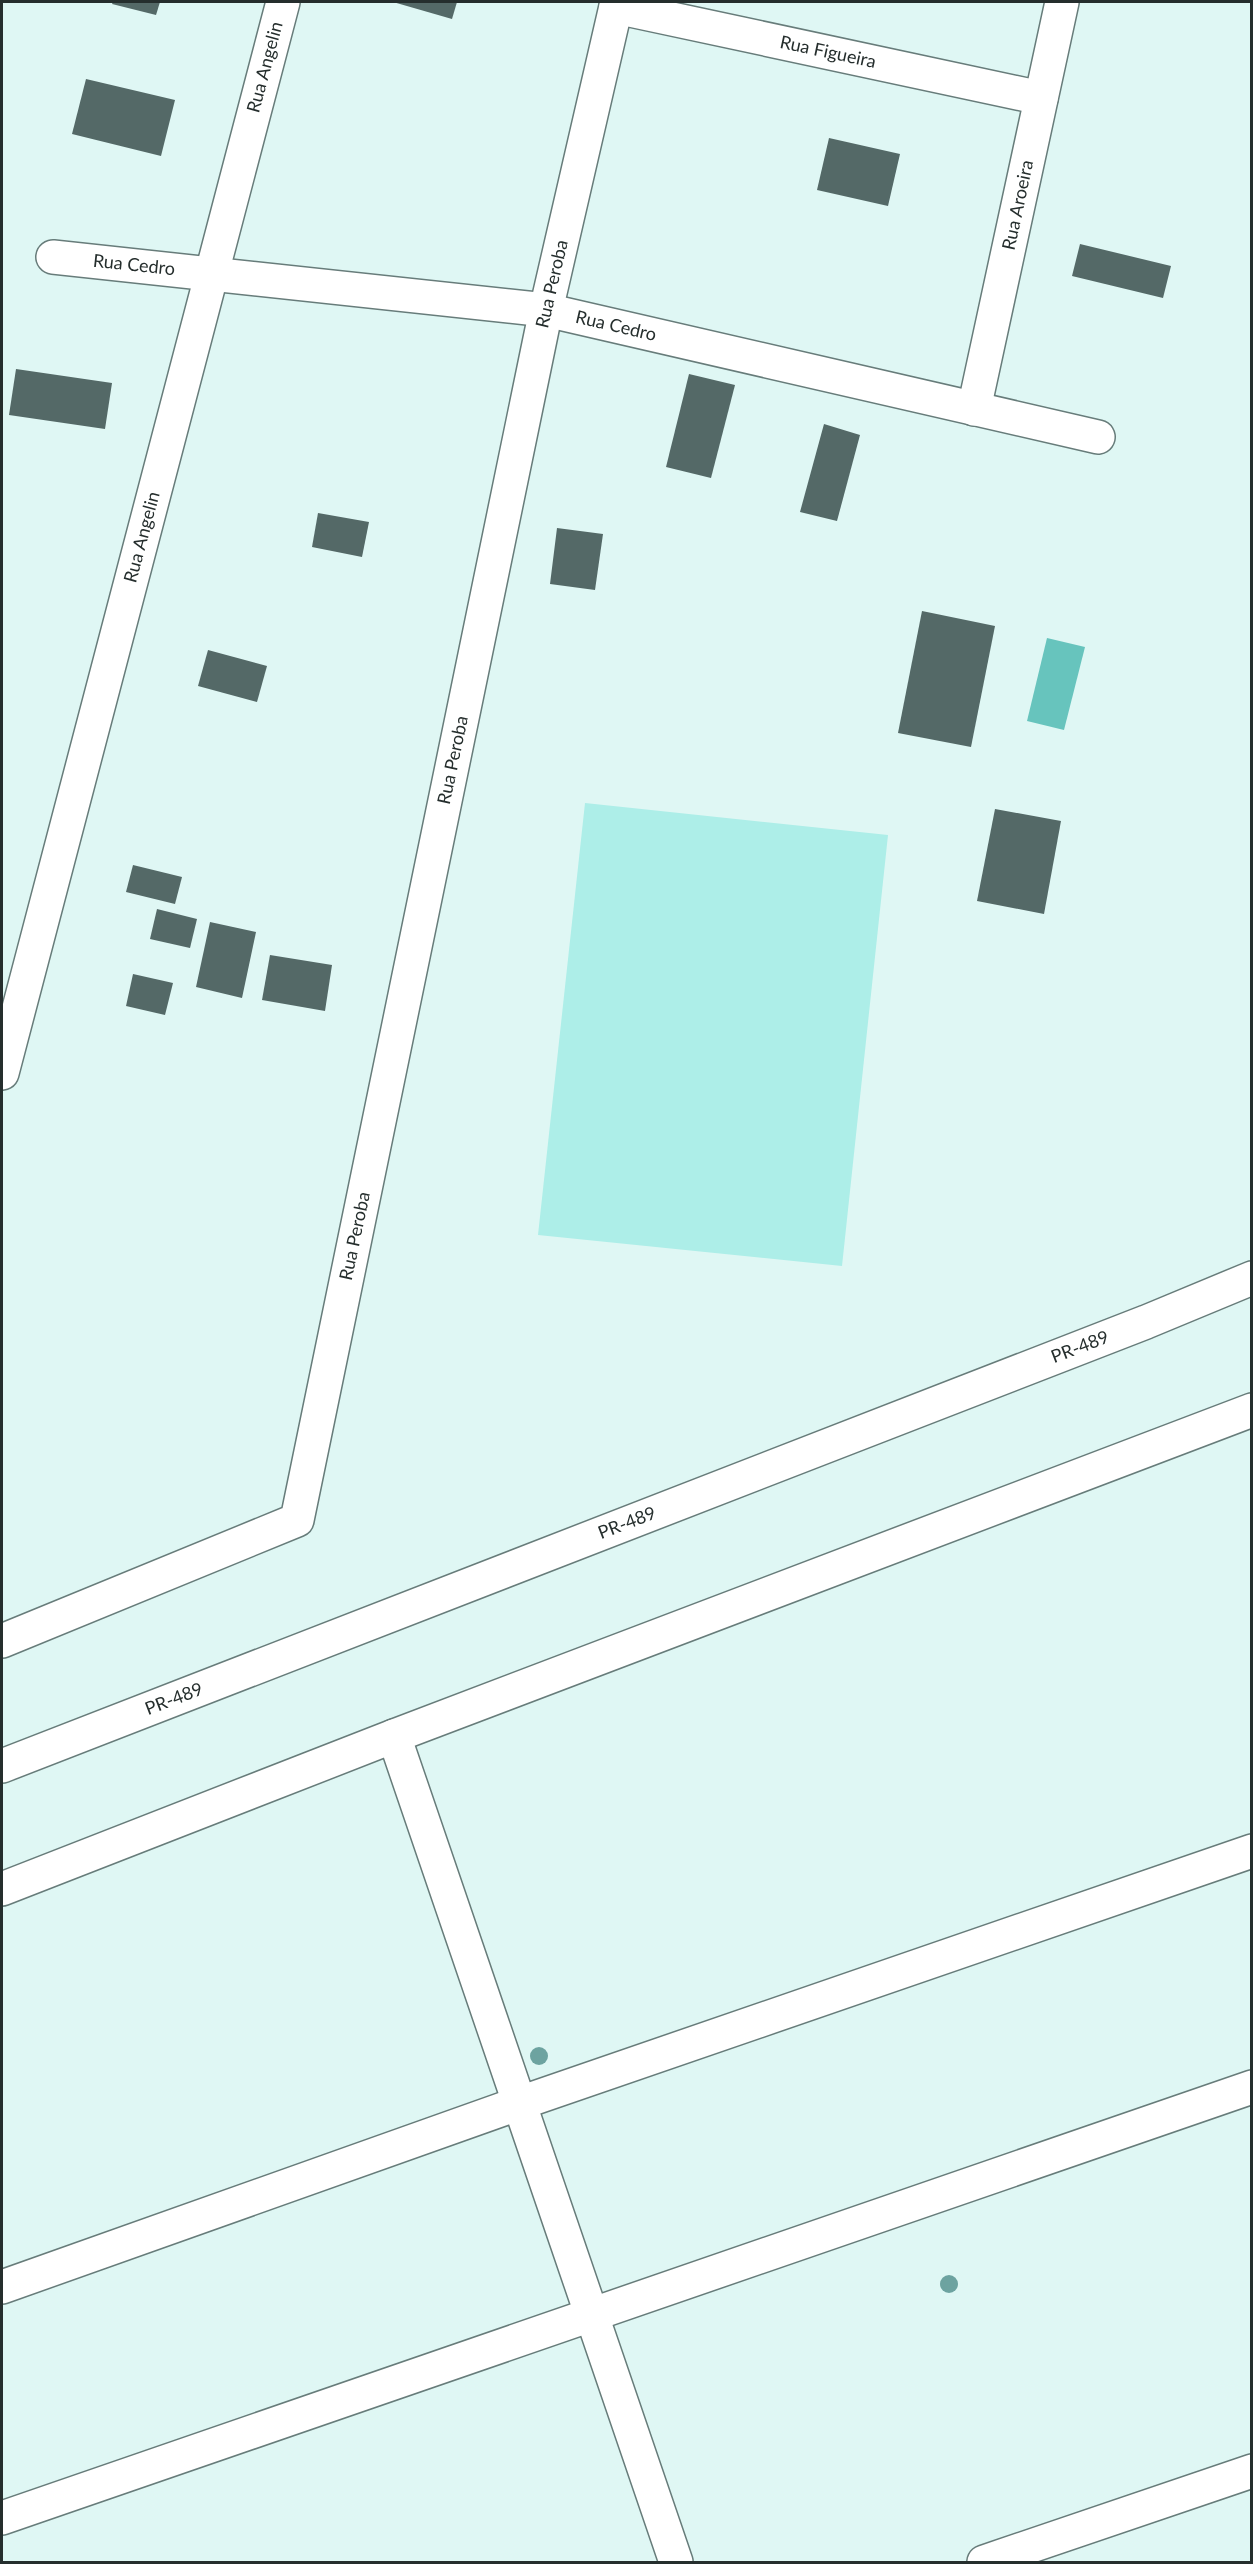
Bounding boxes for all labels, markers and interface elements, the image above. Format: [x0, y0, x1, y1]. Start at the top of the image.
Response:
street label: Rua Angelin [241, 19, 287, 115]
street label: Rua Figueira [778, 30, 878, 72]
street label: Rua Aroeira [997, 158, 1037, 252]
street label: Rua Peroba [530, 238, 572, 330]
street label: Rua Cedro [92, 249, 176, 279]
street label: Rua Cedro [574, 305, 659, 345]
street label: Rua Angelin [118, 489, 164, 585]
street label: Rua Peroba [432, 714, 472, 806]
street label: Rua Peroba [334, 1190, 374, 1282]
street label: PR-489 [1048, 1325, 1112, 1367]
street label: PR-489 [595, 1501, 659, 1543]
street label: PR-489 [142, 1677, 206, 1719]

